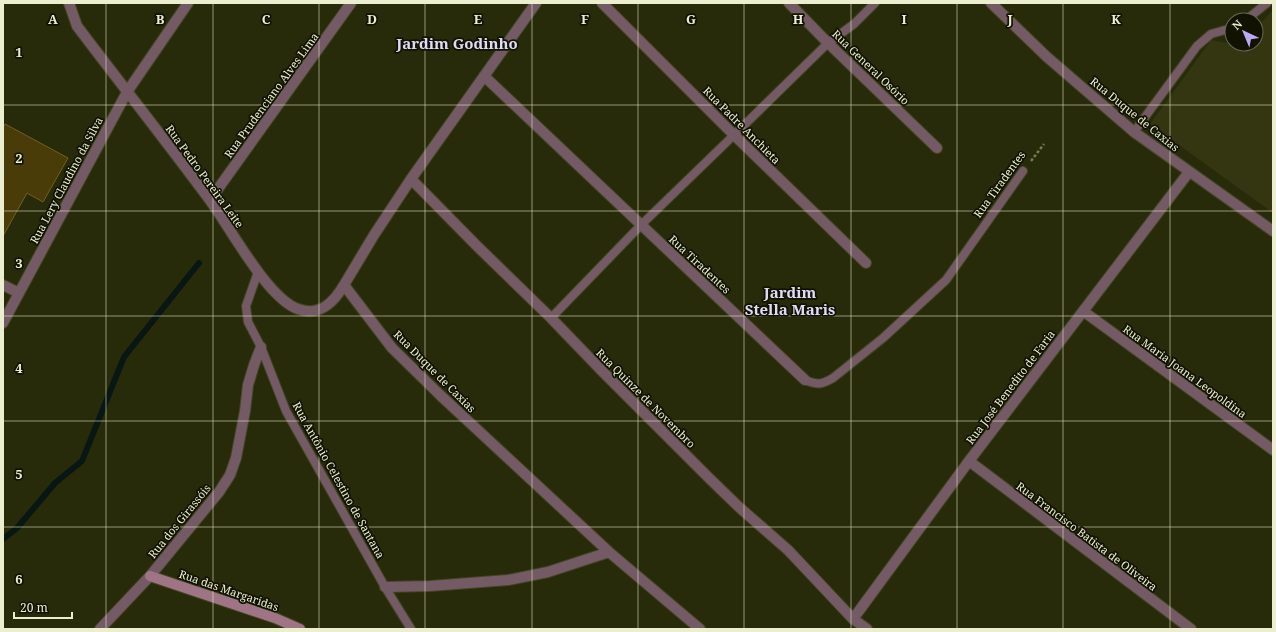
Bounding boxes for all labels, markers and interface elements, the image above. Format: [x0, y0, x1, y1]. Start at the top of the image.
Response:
text: A [48, 10, 58, 28]
text: B [156, 10, 165, 28]
text: C [262, 10, 271, 28]
text: D [367, 10, 377, 28]
text: E [474, 10, 483, 28]
text: F [581, 10, 589, 28]
text: G [686, 10, 696, 28]
text: H [793, 10, 804, 28]
text: I [901, 10, 907, 28]
text: J [1006, 10, 1013, 28]
text: K [1111, 10, 1121, 28]
north arrow [1224, 12, 1264, 52]
text: N [1228, 16, 1245, 33]
street label: Rua General Osório [829, 26, 913, 108]
street label: Rua Prudenciano Alves Lima [220, 29, 322, 161]
district label: Jardim Godinho [395, 33, 518, 53]
text: 1 [15, 43, 23, 61]
street label: Rua Duque de Caxias [1087, 73, 1183, 155]
street label: Rua Padre Anchieta [700, 83, 784, 167]
street label: Rua Lery Claudino da Silva [26, 114, 106, 246]
street label: Rua Pedro Pereira Leite [162, 121, 248, 231]
street label: Rua Tiradentes [970, 148, 1028, 220]
text: 2 [15, 149, 23, 167]
street label: Rua Tiradentes [666, 232, 734, 296]
text: 3 [15, 254, 23, 272]
district label: Jardim Stella Maris [745, 282, 835, 319]
street label: Rua Maria Joana Leopoldina [1120, 321, 1250, 421]
street label: Rua Duque de Caxias [391, 327, 479, 415]
street label: Rua José Benedito de Faria [962, 327, 1058, 447]
street label: Rua Quinze de Novembro [593, 345, 699, 451]
text: 4 [15, 359, 23, 377]
street label: Rua Antônio Celestino de Santana [290, 399, 388, 561]
text: 5 [15, 465, 23, 483]
street label: Rua Francisco Batista de Oliveira [1014, 478, 1160, 594]
street label: Rua dos Girassóis [144, 481, 214, 561]
street label: Rua das Margaridas [177, 566, 281, 614]
text: 6 [15, 570, 23, 588]
scale bar [14, 594, 72, 620]
text: 20 m [20, 599, 48, 616]

